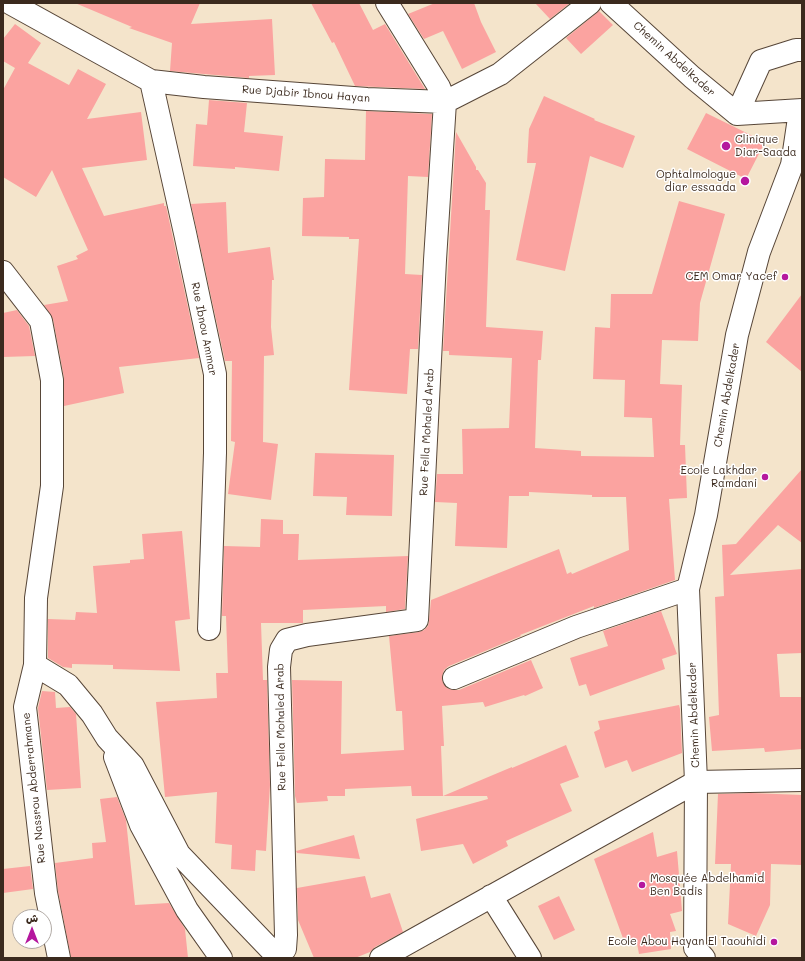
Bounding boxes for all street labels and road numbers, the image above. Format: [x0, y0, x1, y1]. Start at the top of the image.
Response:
street label: Chemin Abdelkader [630, 19, 718, 99]
street label: Rue Djabir Ibnou Hayan [242, 83, 370, 105]
street label: Rue Ibnou Ammar [188, 281, 220, 377]
street label: Chemin Abdelkader [711, 342, 743, 448]
street label: Rue Fella Mohaled Arab [417, 368, 437, 496]
street label: Chemin Abdelkader [686, 662, 702, 768]
street label: Rue Fella Mohaled Arab [273, 663, 289, 791]
street label: Rue Nassrou Abderrahmane [20, 712, 48, 864]

